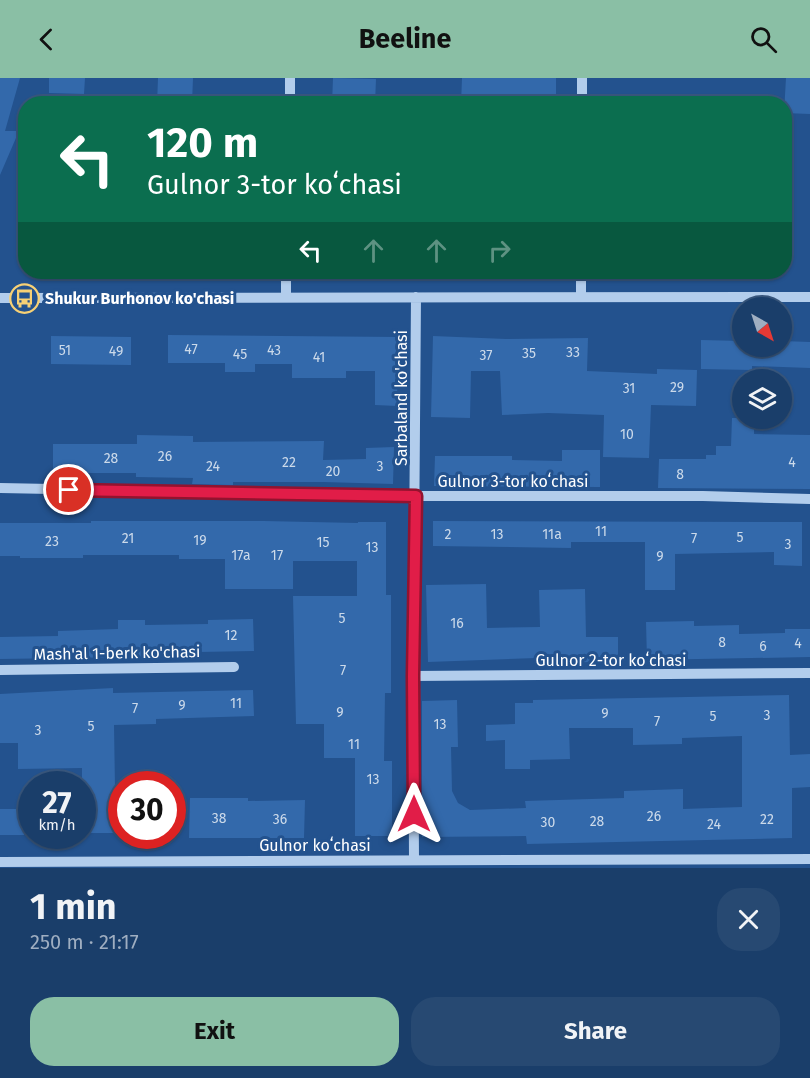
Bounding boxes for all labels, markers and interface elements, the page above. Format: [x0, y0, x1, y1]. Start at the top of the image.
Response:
icon: back [30, 23, 63, 56]
text: Beeline [359, 23, 451, 55]
icon: search [747, 23, 780, 56]
text: 120 m [147, 118, 258, 168]
icon: left [48, 120, 126, 198]
text: Gulnor 3-tor koʻchasi [147, 169, 402, 201]
icon: left [294, 234, 327, 267]
icon: ahead [357, 234, 390, 267]
icon: ahead [420, 234, 453, 267]
icon: right [483, 234, 516, 267]
bus stop icon: Shukur Burhonov ko'chasi [8, 282, 40, 314]
place label: Shukur Burhonov ko'chasi [45, 289, 234, 308]
north arrow [732, 297, 792, 357]
map controls [732, 297, 792, 429]
street label: Sarbaland ko'chasi [392, 330, 411, 466]
house number: 47 [184, 341, 198, 358]
house number: 51 [59, 342, 71, 359]
house number: 43 [267, 342, 281, 359]
house number: 49 [109, 343, 123, 360]
house number: 33 [566, 344, 580, 361]
house number: 35 [522, 345, 536, 362]
house number: 45 [233, 346, 247, 363]
house number: 37 [479, 347, 493, 364]
house number: 41 [313, 349, 325, 366]
button: layers [732, 369, 792, 429]
house number: 29 [670, 379, 684, 396]
house number: 31 [623, 380, 635, 397]
house number: 10 [620, 426, 634, 443]
house number: 26 [158, 448, 172, 465]
house number: 28 [104, 450, 119, 467]
house number: 22 [282, 454, 296, 471]
house number: 4 [788, 454, 796, 471]
house number: 24 [206, 458, 221, 475]
house number: 3 [377, 458, 384, 475]
house number: 20 [326, 463, 341, 480]
pin [43, 464, 94, 515]
house number: 8 [676, 466, 684, 483]
street label: Gulnor 3-tor koʻchasi [437, 472, 589, 491]
icon: arrive [52, 473, 85, 506]
house number: 11 [595, 523, 607, 540]
house number: 2 [445, 526, 452, 543]
house number: 13 [490, 526, 504, 543]
house number: 11а [542, 526, 562, 543]
house number: 5 [736, 529, 744, 546]
house number: 21 [122, 530, 134, 547]
house number: 7 [691, 530, 697, 547]
house number: 19 [193, 532, 207, 549]
house number: 23 [45, 533, 59, 550]
house number: 15 [316, 534, 330, 551]
house number: 3 [785, 536, 792, 553]
house number: 13 [365, 539, 379, 556]
house number: 17а [231, 547, 251, 564]
house number: 17 [271, 547, 283, 564]
house number: 9 [656, 548, 664, 565]
house number: 5 [338, 610, 346, 627]
house number: 16 [450, 615, 464, 632]
house number: 12 [225, 627, 238, 644]
house number: 8 [718, 634, 726, 651]
house number: 4 [794, 635, 802, 652]
house number: 6 [759, 638, 767, 655]
street label: Mash'al 1-berk ko'chasi [33, 642, 201, 664]
street label: Gulnor 2-tor koʻchasi [535, 651, 687, 670]
house number: 7 [340, 662, 346, 679]
house number: 11 [230, 695, 242, 712]
house number: 9 [178, 697, 186, 714]
house number: 7 [132, 700, 138, 717]
house number: 9 [336, 704, 344, 721]
house number: 9 [601, 705, 609, 722]
house number: 3 [764, 707, 771, 724]
house number: 5 [709, 708, 717, 725]
house number: 7 [654, 713, 660, 730]
house number: 13 [433, 716, 447, 733]
house number: 5 [87, 718, 95, 735]
house number: 3 [35, 722, 42, 739]
house number: 11 [348, 736, 360, 753]
speed limit sign: 30 [108, 771, 186, 849]
house number: 13 [366, 771, 380, 788]
position arrow [382, 782, 446, 846]
text: 27 [42, 785, 72, 821]
house number: 26 [647, 808, 661, 825]
house number: 38 [212, 810, 227, 827]
house number: 36 [273, 811, 287, 828]
house number: 22 [760, 811, 774, 828]
house number: 28 [590, 813, 605, 830]
house number: 30 [541, 814, 556, 831]
text: km/h [38, 816, 76, 834]
house number: 24 [707, 816, 722, 833]
street label: Gulnor koʻchasi [259, 836, 371, 855]
text: 1 min [30, 885, 117, 929]
button: close [717, 888, 780, 951]
text: 250 m · 21:17 [30, 930, 139, 954]
button: Exit [30, 997, 399, 1066]
button: Share [411, 997, 780, 1066]

